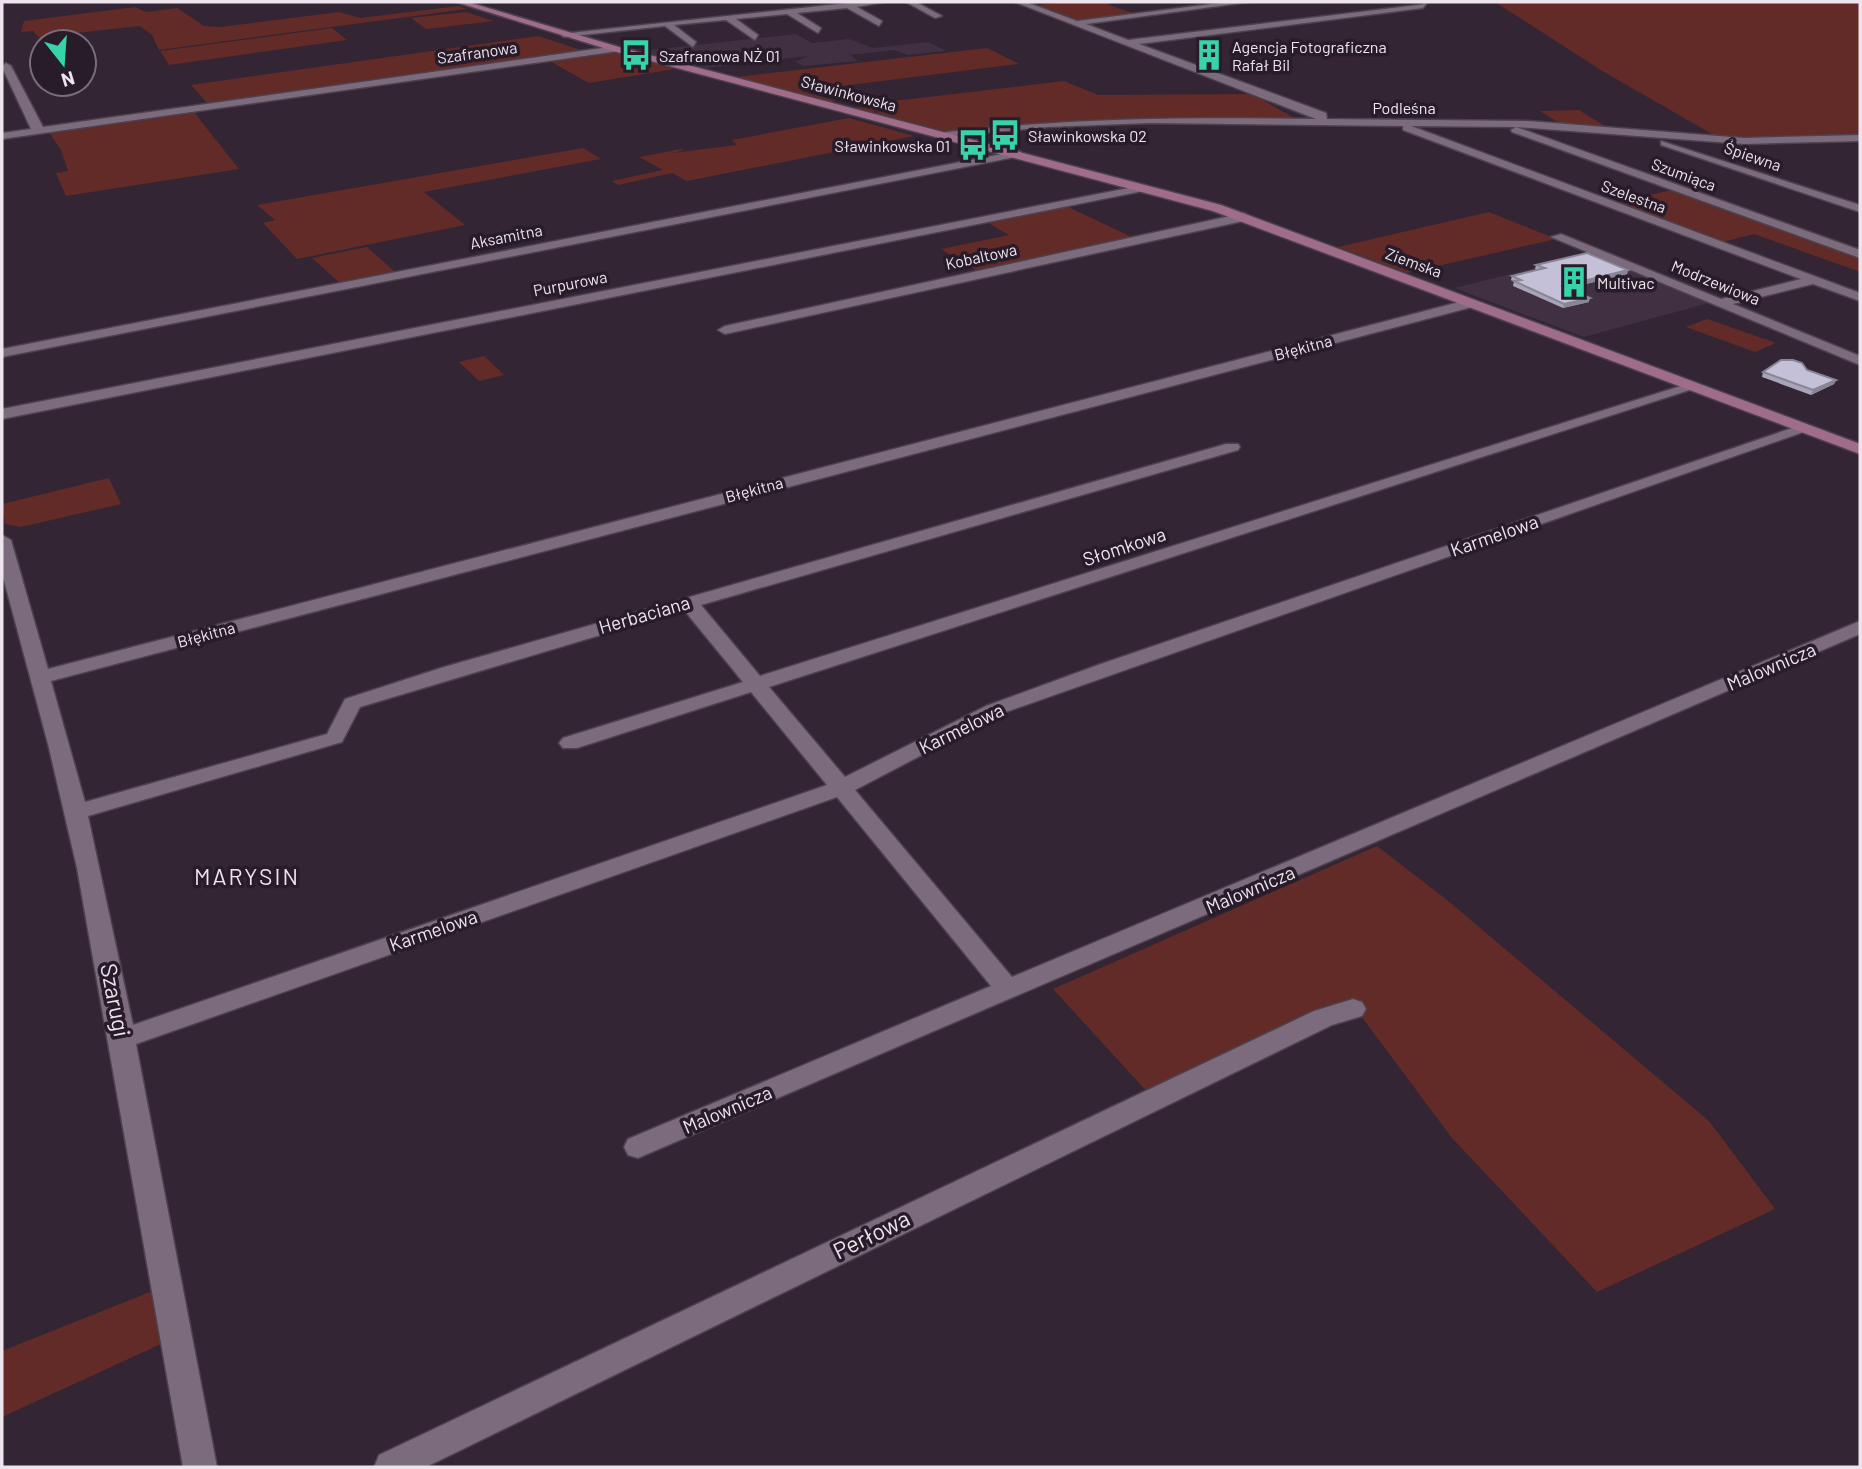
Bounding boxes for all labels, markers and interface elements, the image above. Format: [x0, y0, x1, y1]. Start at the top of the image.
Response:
north arrow [28, 28, 98, 98]
street label: Szafranowa [436, 37, 518, 67]
place label: Agencja Fotograficzna Rafał Bil [1232, 37, 1387, 74]
bus stop icon: Szafranowa NŻ 01 [619, 38, 653, 72]
building icon: Agencja Fotograficzna Rafał Bil [1192, 38, 1226, 72]
place label: Szafranowa NŻ 01 [659, 46, 780, 65]
text: N [59, 67, 78, 93]
street label: Sławinkowska [799, 71, 899, 115]
street label: Podleśna [1372, 98, 1436, 117]
bus stop icon: Sławinkowska 02 [988, 118, 1022, 152]
place label: Sławinkowska 02 [1028, 126, 1147, 145]
bus stop icon: Sławinkowska 01 [956, 128, 990, 162]
place label: Sławinkowska 01 [835, 136, 950, 155]
street label: Śpiewna [1722, 137, 1784, 175]
street label: Szumiąca [1649, 154, 1719, 194]
street label: Szelestna [1599, 176, 1669, 216]
street label: Aksamitna [468, 220, 544, 252]
street label: Kobaltowa [944, 239, 1018, 273]
street label: Ziemska [1383, 243, 1445, 281]
street label: Modrzewiowa [1669, 256, 1763, 308]
building icon: Multivac [1557, 265, 1591, 299]
street label: Purpurowa [531, 267, 609, 299]
place label: Multivac [1597, 273, 1655, 292]
street label: Błękitna [1272, 330, 1334, 364]
street label: Błękitna [723, 472, 785, 506]
street label: Karmelowa [1447, 509, 1541, 561]
street label: Słomkowa [1080, 522, 1168, 570]
street label: Herbaciana [596, 590, 692, 638]
street label: Błękitna [175, 617, 237, 651]
street label: Malownicza [1723, 637, 1819, 695]
street label: Karmelowa [915, 698, 1007, 758]
street label: Malownicza [1202, 860, 1298, 918]
district label: MARYSIN [194, 862, 300, 890]
street label: Karmelowa [386, 904, 480, 956]
street label: Szarugi [95, 961, 137, 1039]
street label: Malownicza [679, 1080, 775, 1138]
street label: Perłowa [828, 1203, 914, 1265]

